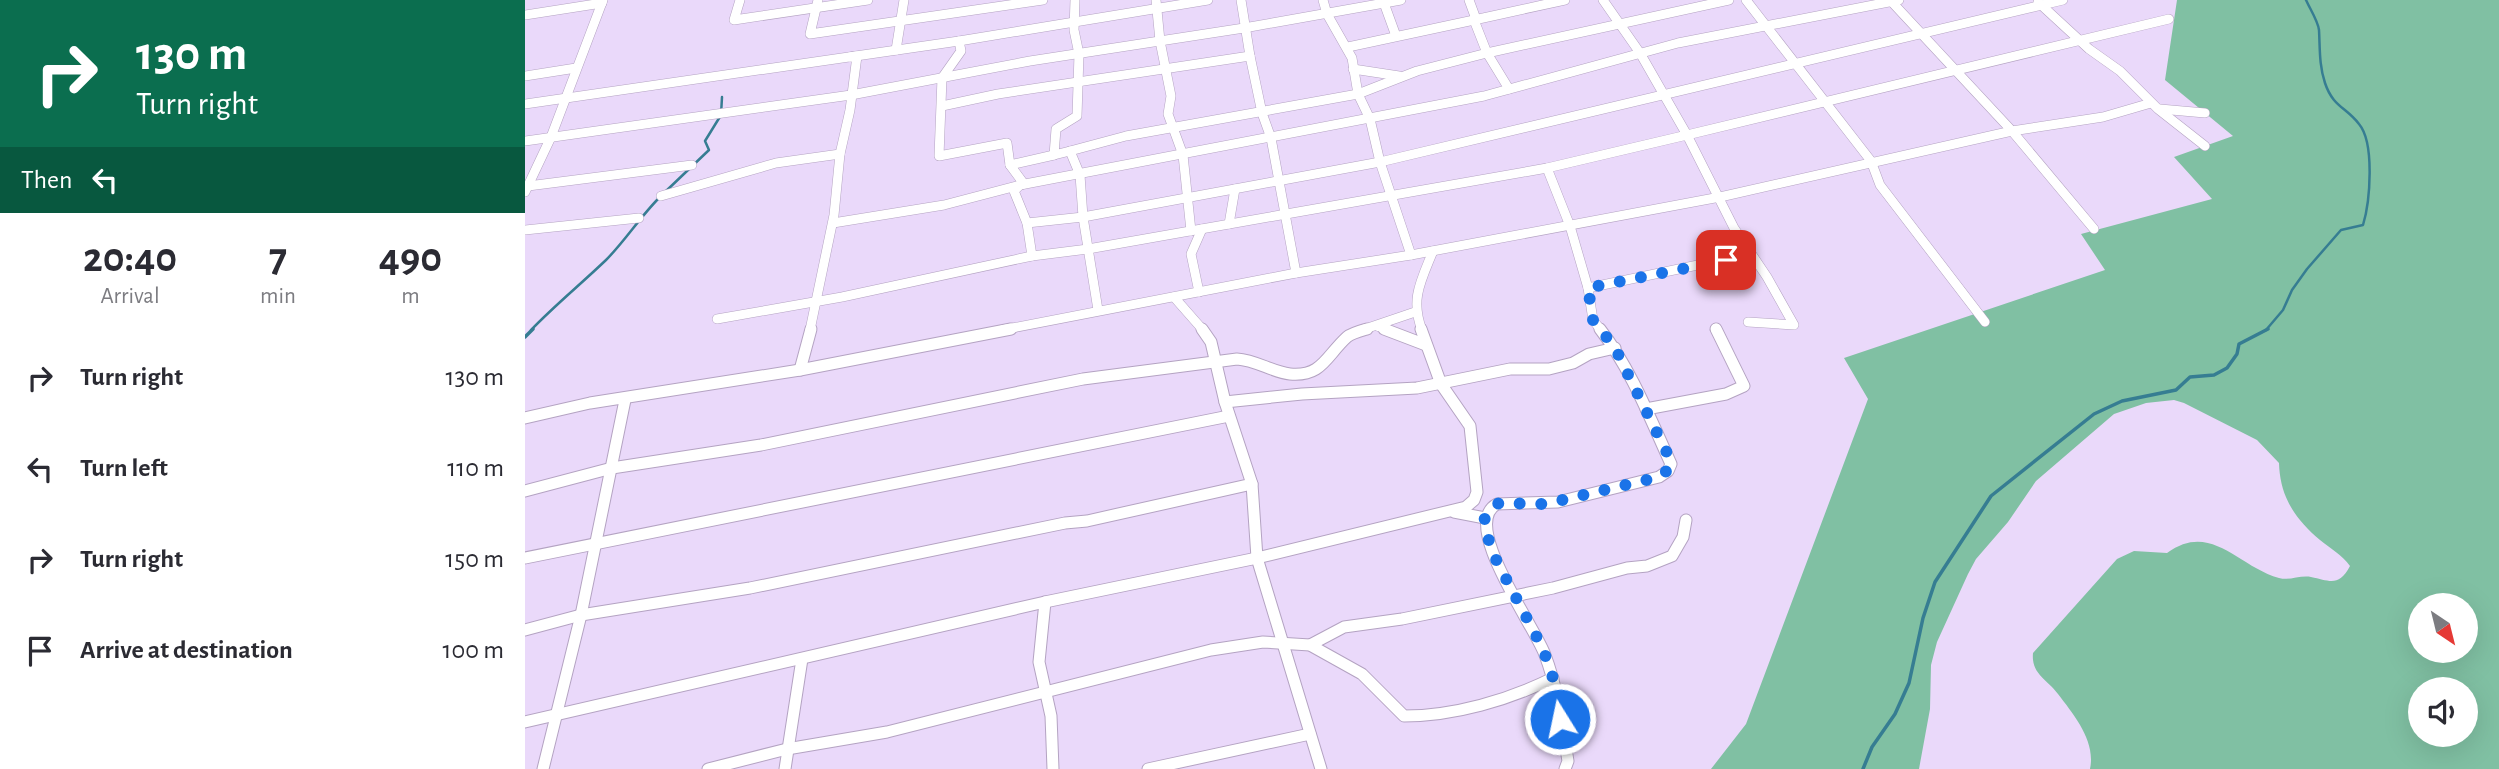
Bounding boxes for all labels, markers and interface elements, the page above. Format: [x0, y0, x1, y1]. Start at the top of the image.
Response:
icon: right [21, 28, 112, 119]
text: 130 m [136, 30, 247, 79]
text: Turn right [136, 88, 258, 120]
icon: left [86, 161, 124, 199]
text: Then [21, 167, 72, 193]
pin [1696, 230, 1756, 290]
text: 20:40 [83, 237, 177, 279]
text: 7 [269, 237, 287, 279]
text: 490 [379, 237, 442, 279]
icon: arrive [1707, 241, 1745, 279]
text: Arrival [100, 285, 160, 308]
text: min [260, 285, 296, 308]
text: m [401, 285, 420, 308]
icon: right [21, 359, 59, 397]
text: Turn right [80, 364, 183, 390]
text: 130 m [446, 364, 504, 390]
icon: left [21, 450, 59, 488]
text: Turn left [80, 455, 168, 481]
text: 110 m [447, 455, 504, 481]
icon: right [21, 541, 59, 579]
text: Turn right [80, 546, 183, 572]
text: 150 m [445, 546, 504, 572]
north arrow [2408, 593, 2478, 663]
map controls [2408, 593, 2478, 747]
icon: arrive [21, 632, 59, 670]
text: Arrive at destination [80, 637, 293, 663]
text: 100 m [443, 637, 504, 663]
button: sound [2408, 677, 2478, 747]
position arrow [1523, 682, 1597, 756]

